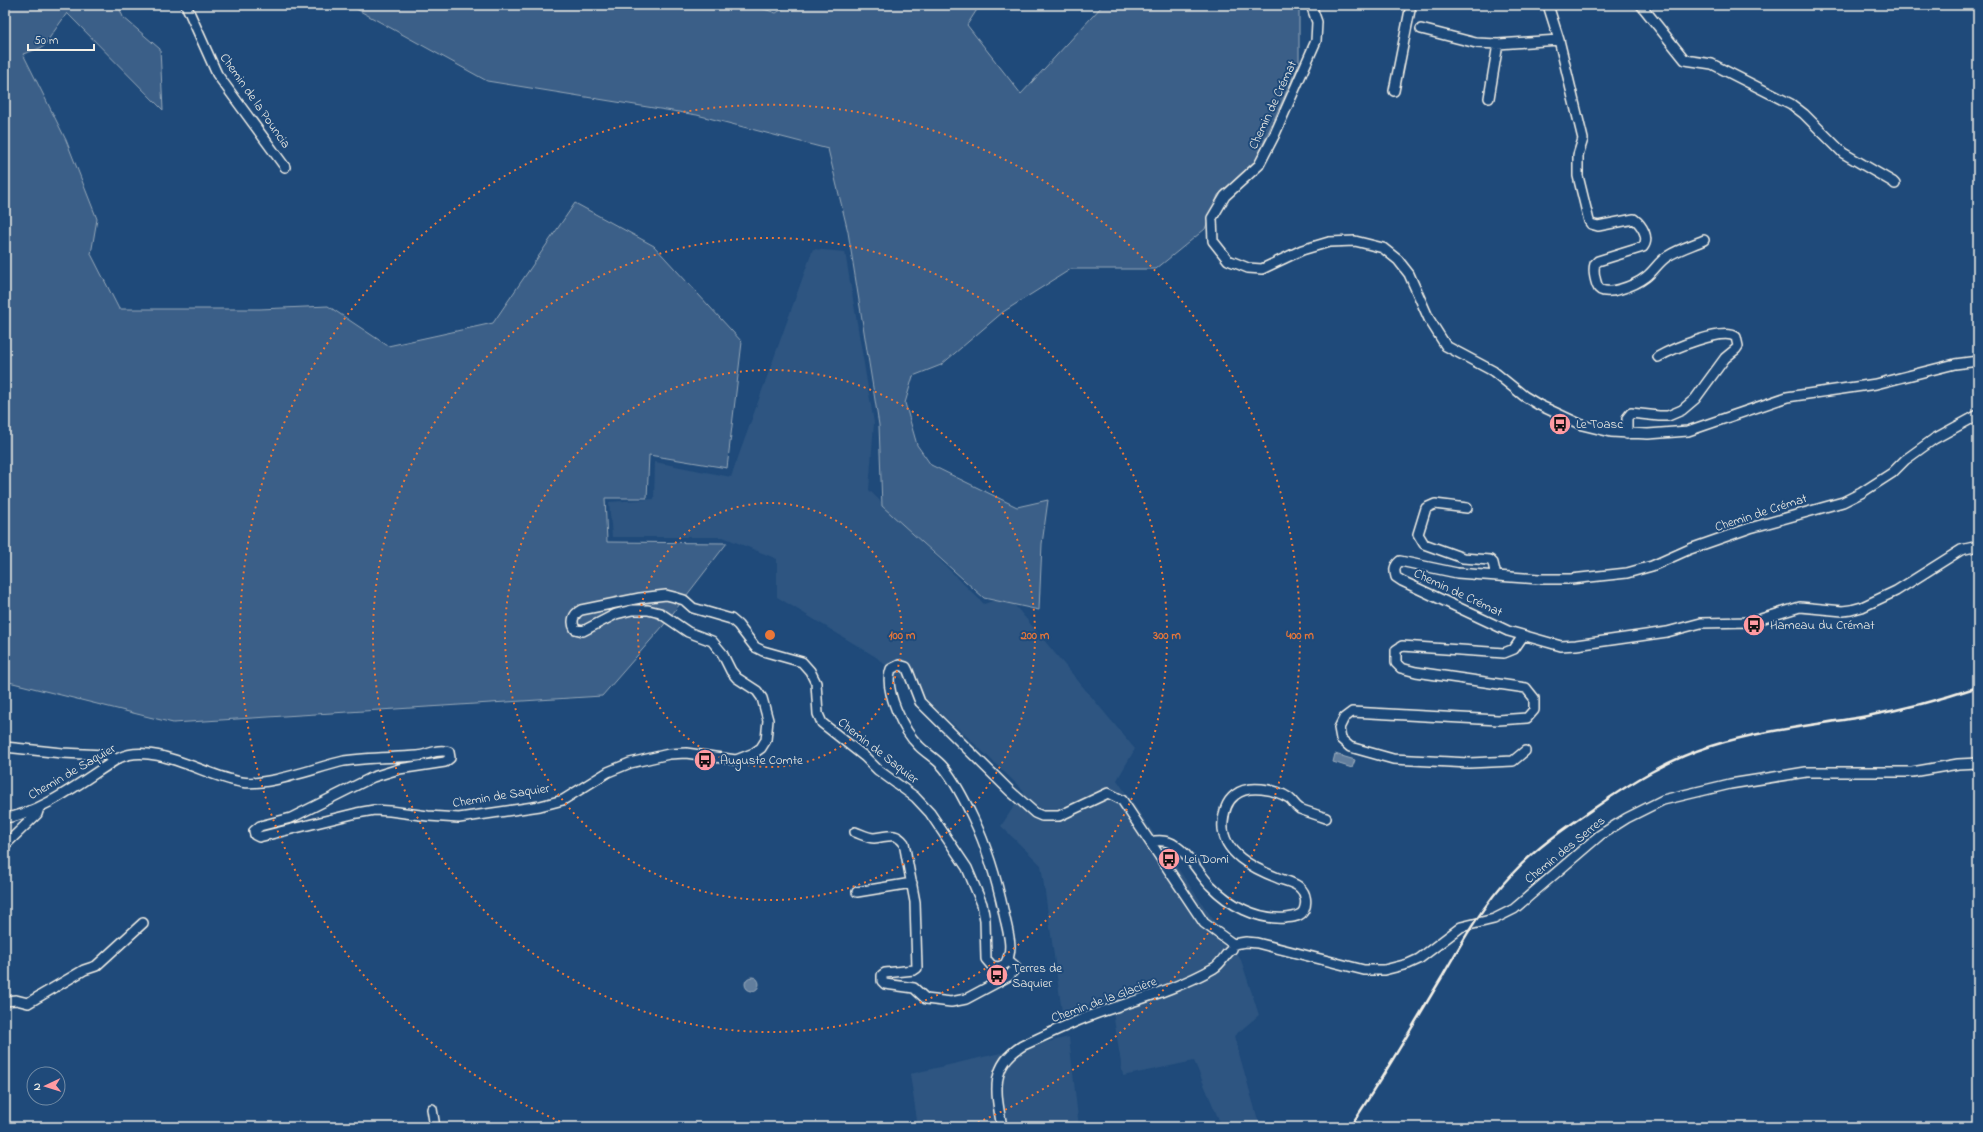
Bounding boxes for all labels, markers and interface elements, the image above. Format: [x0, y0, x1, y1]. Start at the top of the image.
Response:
scale bar [28, 26, 94, 52]
text: 50 m [34, 32, 58, 50]
street label: Chemin de la Pouncia [215, 49, 295, 153]
street label: Chemin de Crémat [1244, 57, 1302, 153]
bus stop icon: Le Toasc [1547, 411, 1573, 437]
place label: Le Toasc [1576, 415, 1623, 434]
street label: Chemin de Crémat [1712, 489, 1810, 537]
street label: Chemin de Crémat [1410, 564, 1506, 622]
bus stop icon: Hameau du Crémat [1741, 612, 1767, 638]
place label: Hameau du Crémat [1770, 616, 1875, 635]
text: 100 m [889, 627, 916, 645]
text: 200 m [1020, 627, 1050, 645]
text: 300 m [1152, 627, 1182, 645]
text: 400 m [1285, 627, 1314, 645]
centre of rings [763, 628, 777, 642]
street label: Chemin de Saquier [834, 713, 923, 789]
street label: Chemin de Saquier [25, 739, 120, 805]
bus stop icon: Auguste Comte [692, 747, 718, 773]
place label: Auguste Comte [720, 751, 803, 771]
street label: Chemin de Saquier [451, 779, 552, 813]
street label: Chemin des Serres [1521, 811, 1610, 889]
bus stop icon: Lei Domi [1156, 846, 1182, 872]
place label: Lei Domi [1184, 850, 1229, 869]
place label: Terres de Saquier [1012, 959, 1062, 993]
bus stop icon: Terres de Saquier [984, 962, 1010, 988]
street label: Chemin de la Glacière [1049, 972, 1160, 1028]
north arrow [26, 1066, 66, 1106]
text: N [29, 1082, 45, 1091]

